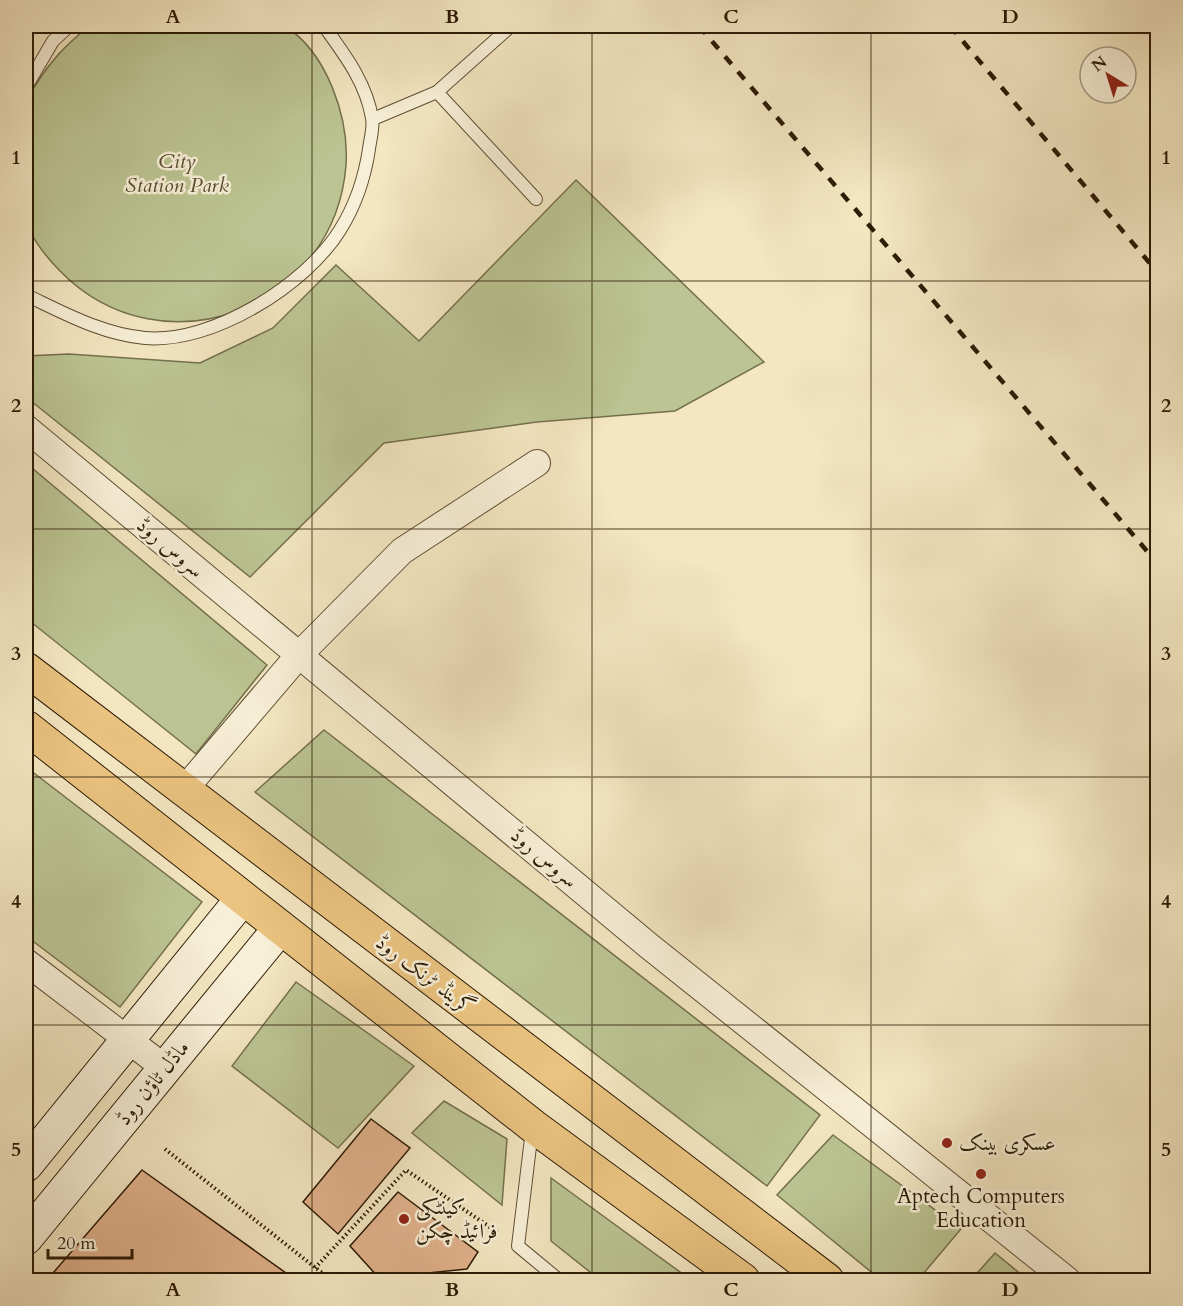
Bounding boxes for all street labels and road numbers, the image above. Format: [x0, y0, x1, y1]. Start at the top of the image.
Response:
street label: سروس روڈ [130, 511, 210, 585]
street label: سروس روڈ [504, 821, 584, 895]
street label: گرینڈ ٹرنک روڈ [369, 928, 481, 1022]
street label: ماڈل ٹاؤن روڈ [110, 1034, 196, 1132]

